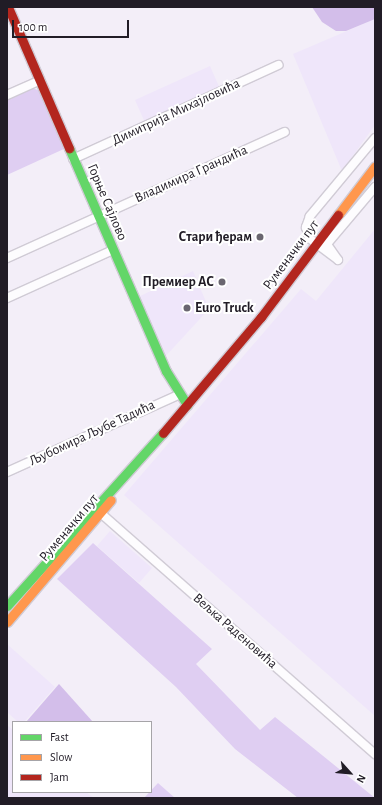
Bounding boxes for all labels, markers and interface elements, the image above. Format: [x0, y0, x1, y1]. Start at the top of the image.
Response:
scale bar [14, 12, 131, 38]
text: 100 m [19, 21, 47, 33]
street label: Димитрија Михајловића [109, 75, 243, 149]
street label: Владимира Грандића [132, 142, 250, 206]
street label: Горње Сајлово [83, 161, 131, 243]
street label: Руменачки пут [259, 217, 323, 293]
place label: Стари ђерам [179, 229, 252, 245]
marker: Стари ђерам [255, 232, 265, 242]
place label: Премиер АС [142, 274, 214, 290]
marker: Премиер АС [217, 277, 227, 287]
place label: Euro Truck [195, 300, 254, 316]
marker: Euro Truck [182, 303, 192, 313]
street label: Љубомира Љубе Тадића [26, 396, 158, 470]
street label: Руменачки пут [36, 491, 102, 565]
street label: Вељка Раденовића [189, 590, 281, 672]
legend [12, 721, 152, 793]
text: Fast [50, 731, 69, 743]
text: Slow [50, 751, 72, 763]
north arrow [330, 753, 370, 793]
text: Jam [50, 771, 69, 783]
text: N [354, 773, 368, 785]

